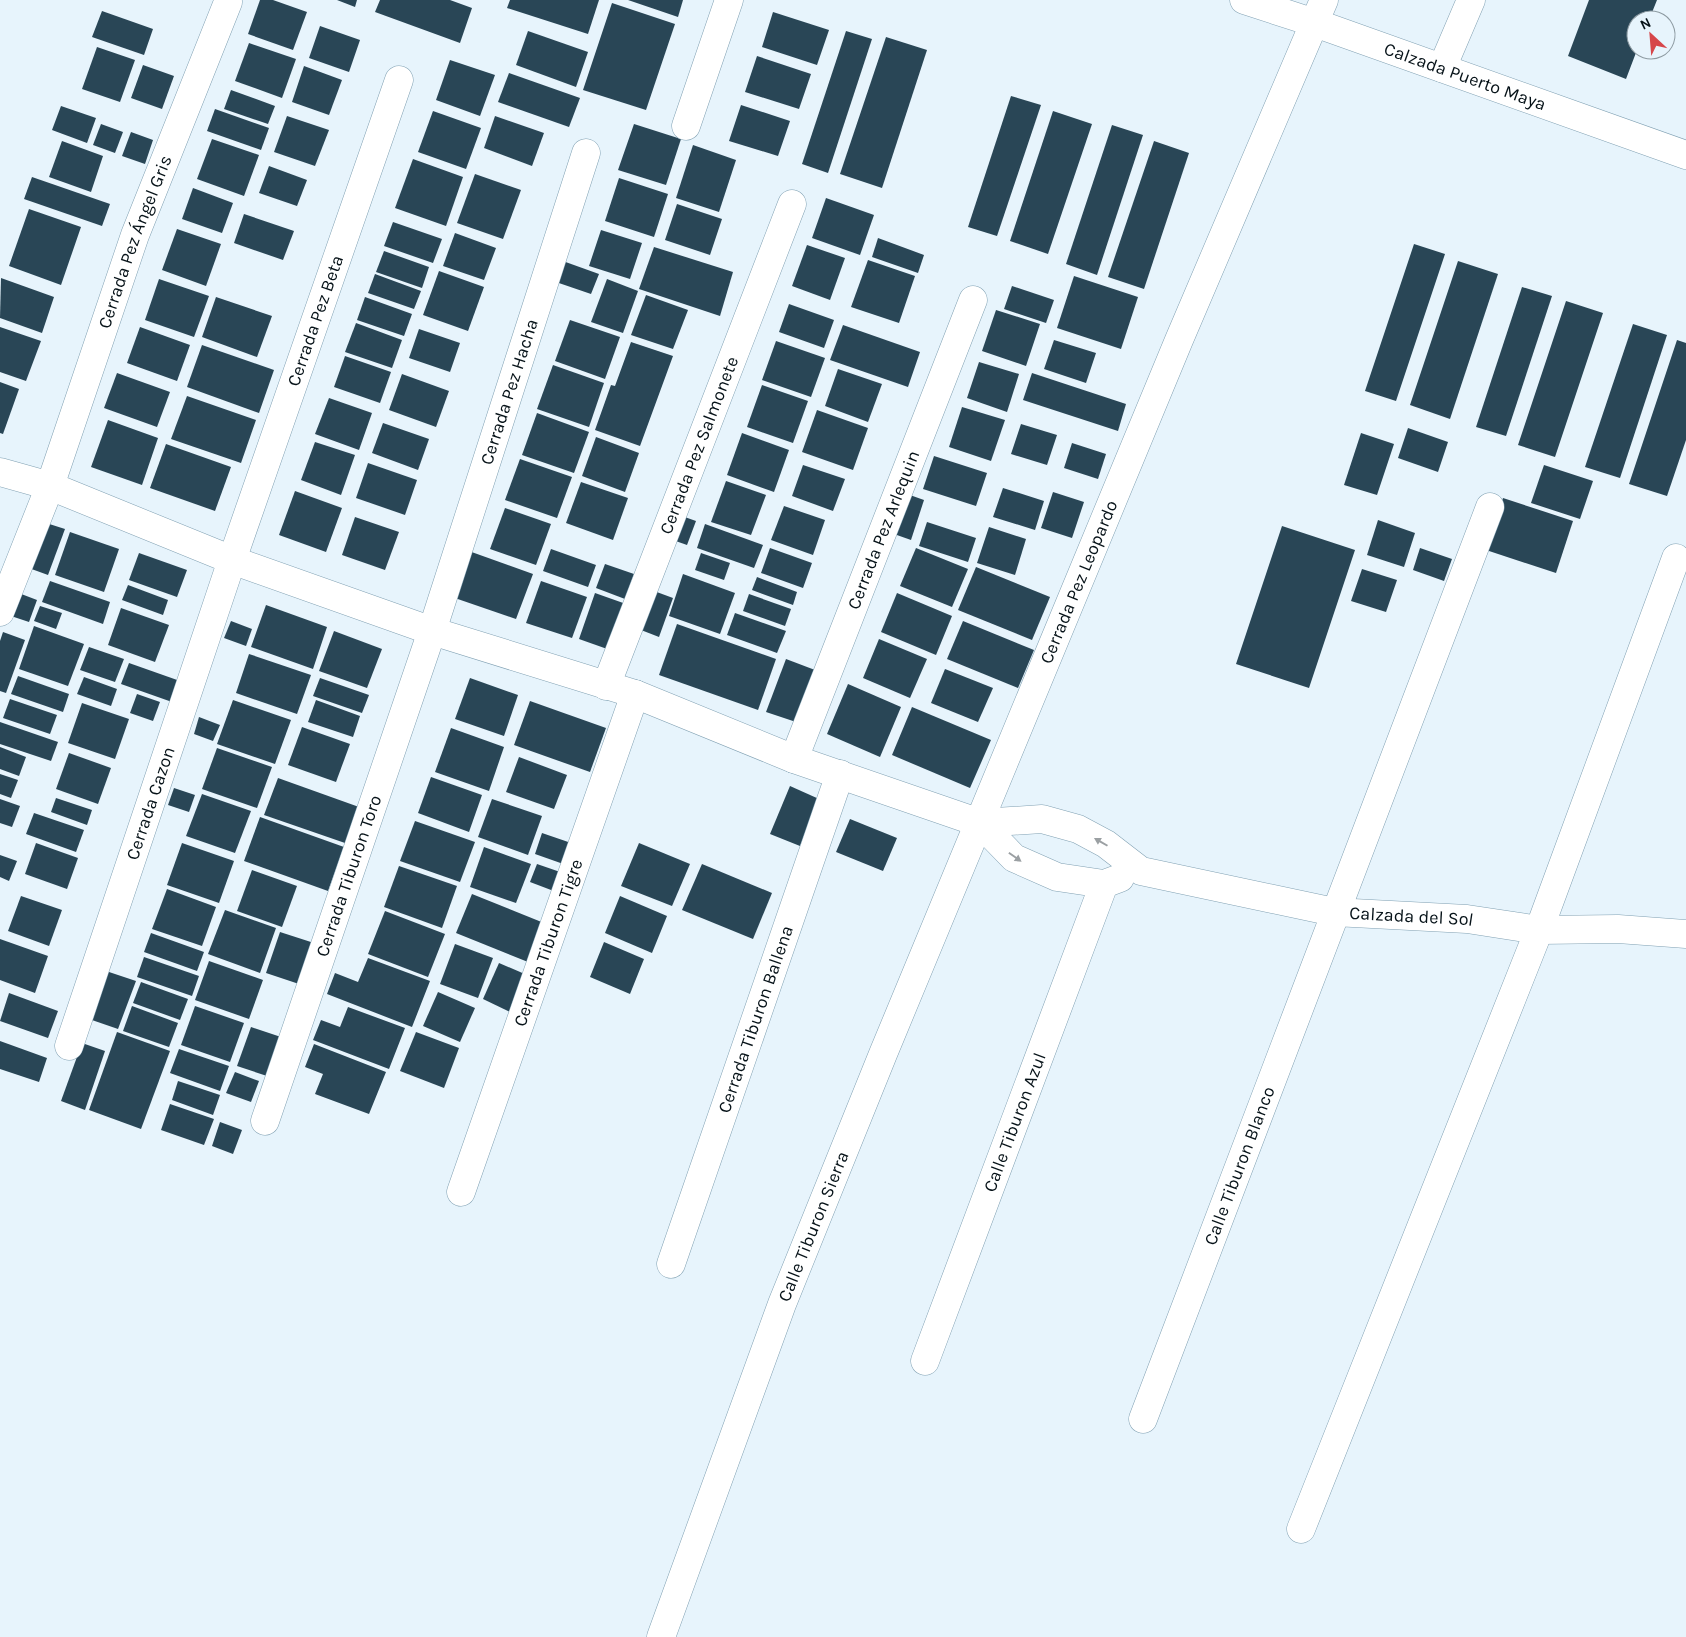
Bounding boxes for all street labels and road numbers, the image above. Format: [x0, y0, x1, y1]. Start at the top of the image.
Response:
street label: Calzada Puerto Maya [1381, 37, 1549, 115]
street label: Cerrada Pez Ángel Gris [93, 152, 177, 331]
street label: Cerrada Pez Beta [282, 252, 348, 389]
street label: Cerrada Pez Hacha [475, 316, 543, 468]
street label: Cerrada Pez Salmonete [655, 353, 743, 537]
street label: Cerrada Pez Arlequin [842, 447, 924, 613]
street label: Cerrada Pez Leopardo [1035, 497, 1122, 667]
street label: Cerrada Cazon [121, 744, 180, 863]
street label: Cerrada Tiburon Toro [311, 792, 386, 960]
street label: Cerrada Tiburon Tigre [509, 856, 587, 1029]
street label: Calzada del Sol [1349, 902, 1475, 931]
street label: Cerrada Tiburon Ballena [713, 923, 798, 1116]
street label: Calle Tiburon Azul [978, 1050, 1051, 1195]
street label: Calle Tiburon Blanco [1199, 1083, 1280, 1248]
street label: Calle Tiburon Sierra [773, 1148, 854, 1305]

